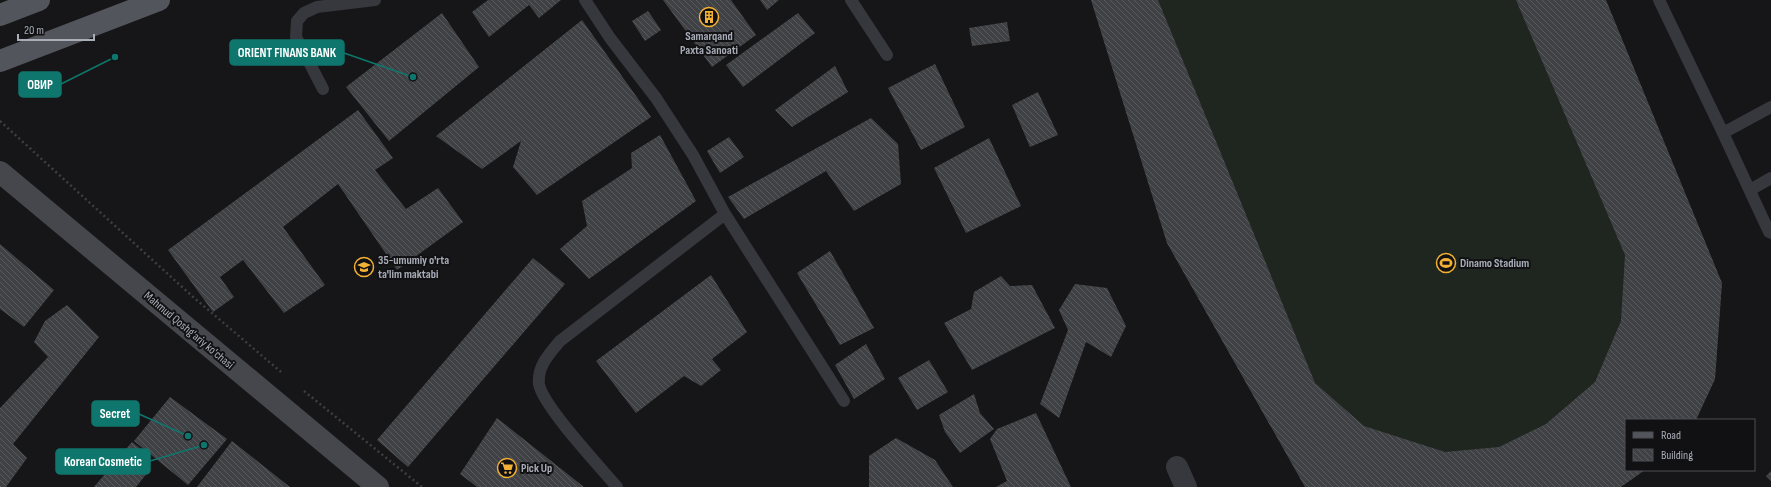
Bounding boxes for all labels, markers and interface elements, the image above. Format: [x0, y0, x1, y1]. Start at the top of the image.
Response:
building icon: Samarqand Paxta Sanoati [698, 6, 720, 28]
scale bar [18, 16, 94, 42]
text: 20 m [24, 23, 44, 38]
place label: Samarqand Paxta Sanoati [680, 29, 738, 58]
callout: ORIENT FINANS BANK [230, 40, 344, 65]
text: ORIENT FINANS BANK [238, 45, 337, 61]
callout: ОВИР [19, 72, 61, 97]
text: ОВИР [27, 77, 53, 93]
sports icon: Dinamo Stadium [1435, 252, 1457, 274]
place label: 35-umumiy o'rta ta'lim maktabi [378, 253, 449, 282]
school or university icon: 35-umumiy o'rta ta'lim maktabi [353, 256, 375, 278]
place label: Dinamo Stadium [1460, 256, 1529, 271]
street label: Mahmud Qoshg'ariy ko'chasi [141, 288, 237, 372]
callout: Secret [92, 401, 139, 426]
text: Secret [100, 406, 131, 422]
legend [1625, 419, 1755, 471]
text: Road [1661, 428, 1681, 443]
text: Building [1661, 448, 1693, 463]
callout: Korean Cosmetic [56, 449, 150, 474]
text: Korean Cosmetic [64, 454, 143, 470]
supermarket icon: Pick Up [496, 457, 518, 479]
place label: Pick Up [521, 461, 552, 476]

